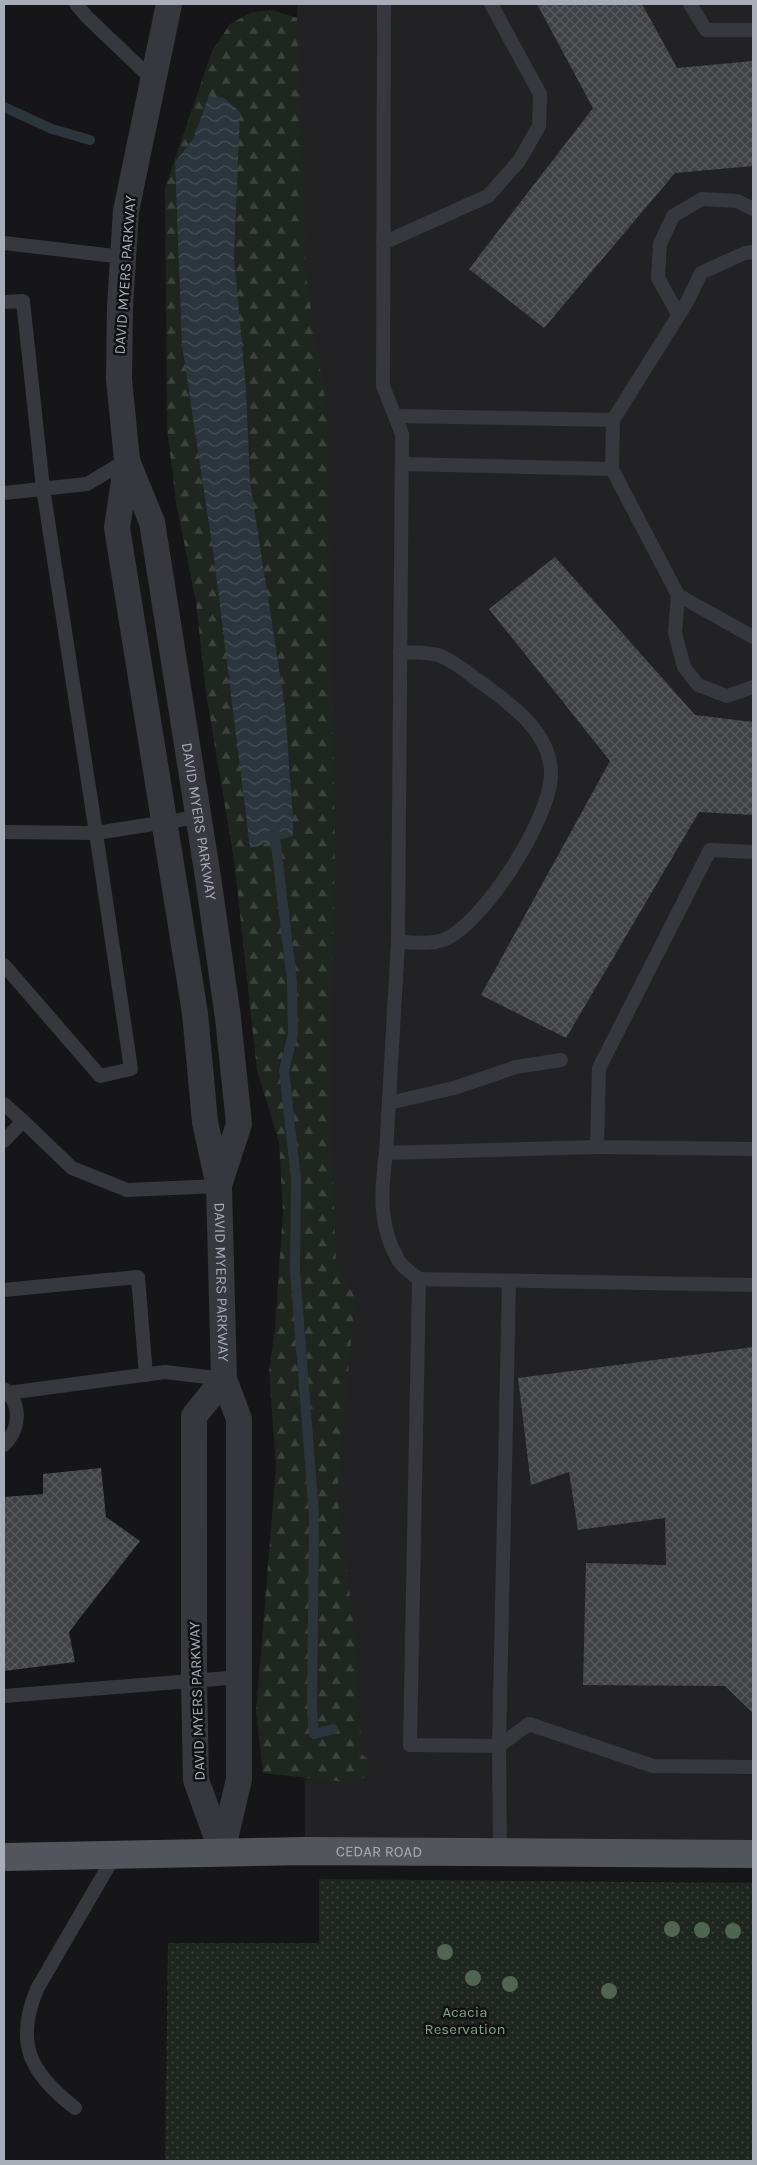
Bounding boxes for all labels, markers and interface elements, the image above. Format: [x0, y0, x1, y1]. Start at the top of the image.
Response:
street label: DAVID MYERS PARKWAY [110, 194, 140, 355]
street label: DAVID MYERS PARKWAY [178, 741, 220, 902]
street label: DAVID MYERS PARKWAY [210, 1202, 233, 1363]
street label: DAVID MYERS PARKWAY [185, 1620, 209, 1781]
street label: CEDAR ROAD [336, 1842, 422, 1861]
park label: Acacia Reservation [424, 2003, 506, 2038]

